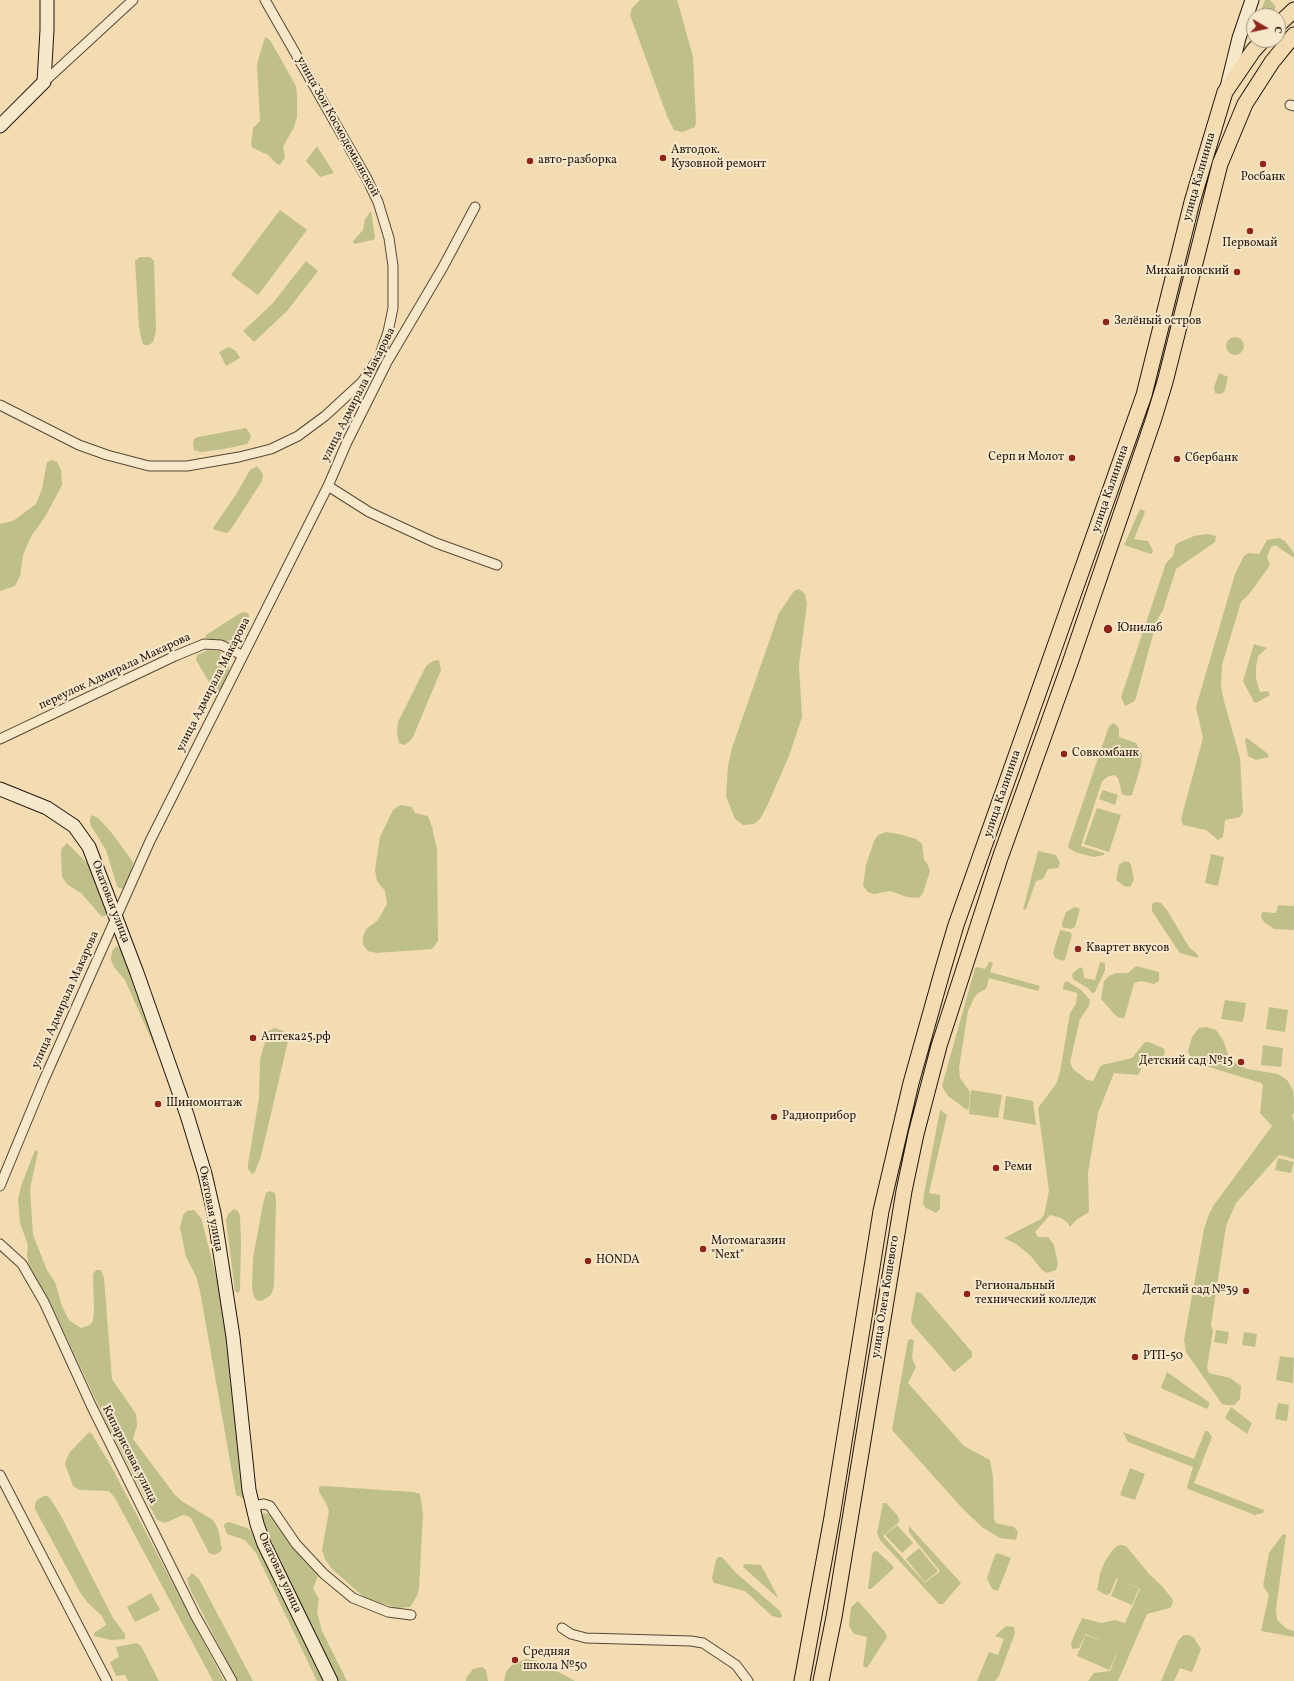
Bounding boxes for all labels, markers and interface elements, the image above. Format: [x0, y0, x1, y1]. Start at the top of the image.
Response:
north arrow [1246, 8, 1286, 48]
text: С [1269, 25, 1285, 34]
street label: улица Зои Космодемьянской [292, 54, 382, 200]
street label: улица Калинина [1180, 131, 1220, 223]
place label: Автодок. Кузовной ремонт [671, 144, 766, 172]
marker: Автодок. Кузовной ремонт [658, 153, 668, 163]
place label: авто-разборка [538, 154, 617, 168]
marker: авто-разборка [525, 156, 535, 166]
marker: Росбанк [1258, 159, 1268, 169]
place label: Росбанк [1241, 171, 1285, 185]
marker: Первомай [1245, 226, 1255, 236]
place label: Первомай [1222, 237, 1278, 251]
place label: Михайловский [1146, 265, 1229, 279]
marker: Михайловский [1232, 267, 1242, 277]
place label: Зелёный остров [1114, 315, 1201, 329]
marker: Зелёный остров [1101, 317, 1111, 327]
street label: улица Адмирала Макарова [319, 325, 399, 465]
street label: улица Калинина [1089, 443, 1133, 535]
place label: Серп и Молот [988, 451, 1064, 465]
place label: Сбербанк [1185, 452, 1238, 466]
marker: Серп и Молот [1067, 453, 1077, 463]
marker: Сбербанк [1172, 454, 1182, 464]
street label: улица Адмирала Макарова [174, 615, 254, 755]
place label: Юнилаб [1117, 622, 1163, 636]
marker: Юнилаб [1102, 623, 1114, 635]
street label: переулок Адмирала Макарова [37, 630, 193, 714]
place label: Совкомбанк [1072, 747, 1139, 761]
street label: улица Калинина [981, 748, 1025, 840]
marker: Совкомбанк [1059, 749, 1069, 759]
street label: Окатовая улица [88, 859, 132, 945]
street label: улица Адмирала Макарова [29, 929, 103, 1071]
place label: Квартет вкусов [1086, 942, 1169, 956]
marker: Квартет вкусов [1073, 944, 1083, 954]
place label: Аптека25.рф [261, 1031, 331, 1045]
marker: Аптека25.рф [248, 1033, 258, 1043]
place label: Детский сад №15 [1139, 1055, 1233, 1069]
marker: Детский сад №15 [1236, 1057, 1246, 1067]
place label: Шиномонтаж [166, 1097, 242, 1111]
marker: Шиномонтаж [153, 1099, 163, 1109]
place label: Радиоприбор [782, 1110, 856, 1124]
marker: Радиоприбор [769, 1112, 779, 1122]
place label: Реми [1004, 1161, 1032, 1175]
marker: Реми [991, 1163, 1001, 1173]
street label: Окатовая улица [195, 1165, 225, 1253]
place label: Мотомагазин "Next" [711, 1235, 786, 1263]
street label: улица Олега Кошевого [869, 1235, 903, 1359]
marker: Мотомагазин "Next" [698, 1244, 708, 1254]
place label: HONDA [596, 1254, 640, 1268]
marker: HONDA [583, 1256, 593, 1266]
place label: Региональный технический колледж [975, 1280, 1096, 1308]
place label: Детский сад №39 [1142, 1284, 1238, 1298]
marker: Детский сад №39 [1241, 1286, 1251, 1296]
marker: Региональный технический колледж [962, 1289, 972, 1299]
place label: РТП-50 [1143, 1350, 1183, 1364]
marker: РТП-50 [1130, 1352, 1140, 1362]
street label: Кипарисовая улица [98, 1404, 160, 1506]
street label: Окатовая улица [254, 1530, 304, 1616]
place label: Средняя школа №50 [523, 1646, 587, 1674]
marker: Средняя школа №50 [510, 1655, 520, 1665]

